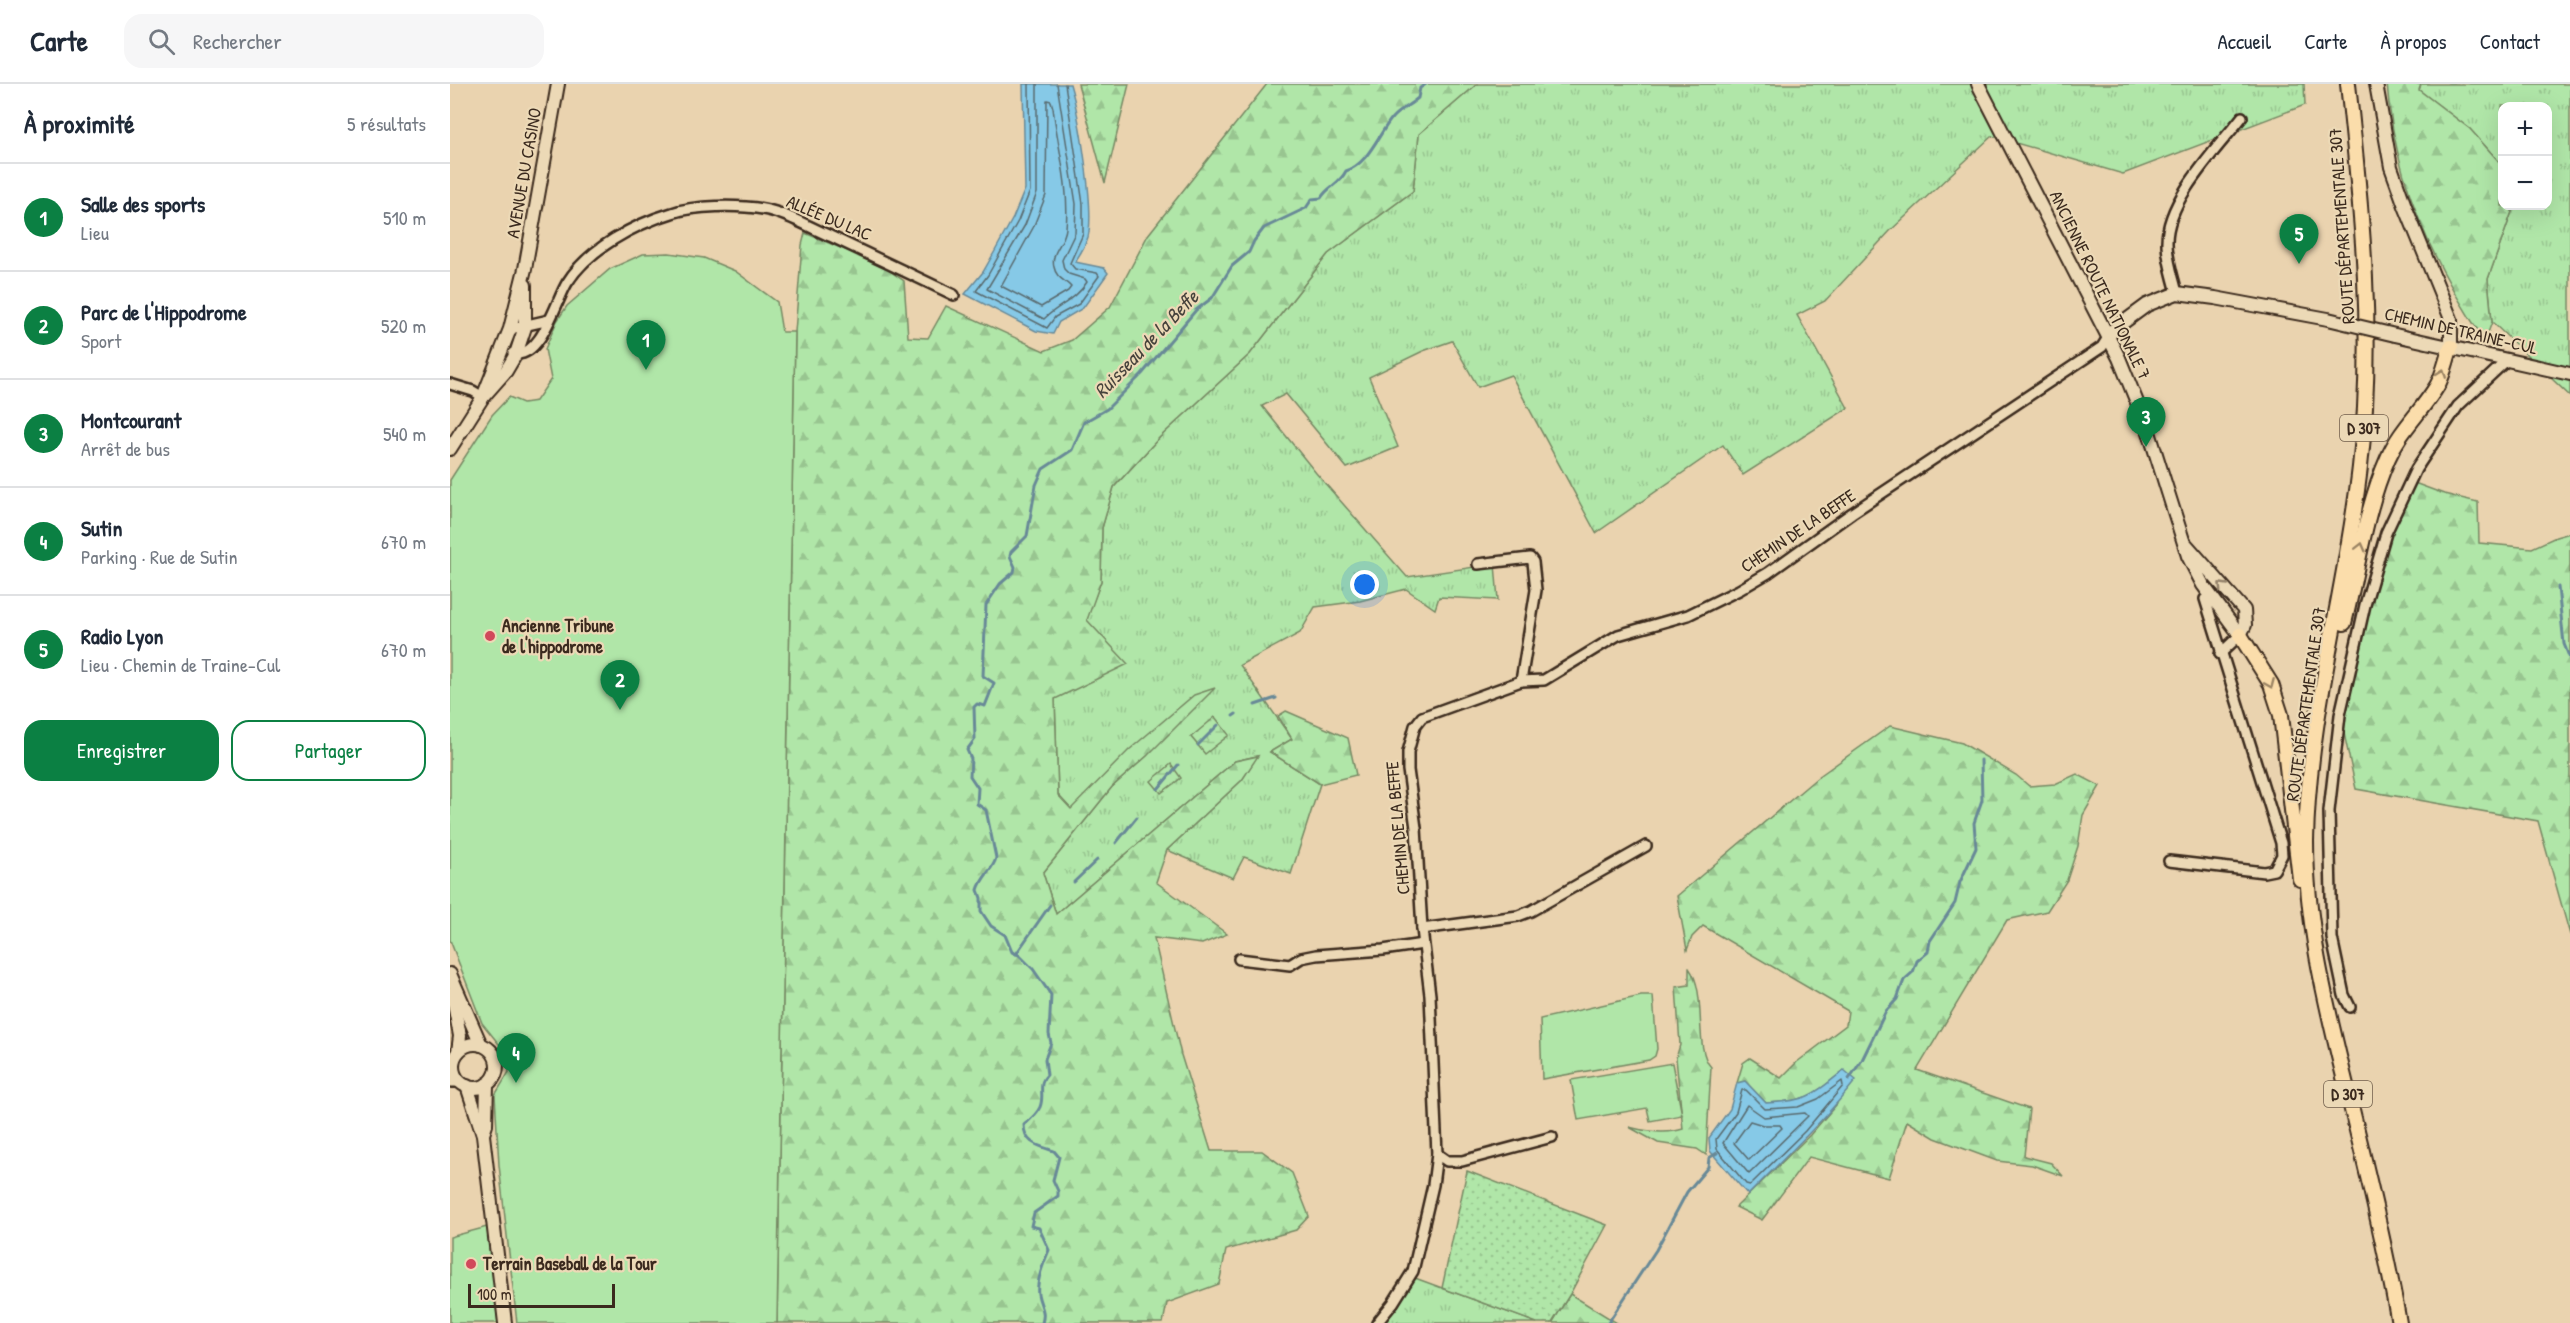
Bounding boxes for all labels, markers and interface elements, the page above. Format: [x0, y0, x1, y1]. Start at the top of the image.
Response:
search box [124, 14, 544, 68]
text: Carte [30, 22, 88, 60]
icon: search [145, 25, 178, 58]
text: Rechercher [193, 26, 282, 56]
text: Accueil [2218, 27, 2271, 56]
text: Carte [2304, 27, 2348, 56]
text: À propos [2381, 27, 2447, 56]
text: Contact [2480, 27, 2540, 56]
map controls [2498, 102, 2552, 210]
button: + [2498, 102, 2552, 156]
text: À proximité [24, 106, 135, 141]
street label: AVENUE DU CASINO [500, 106, 547, 240]
text: 5 résultats [347, 110, 426, 137]
street label: ROUTE DÉPARTEMENTALE 307 [2322, 127, 2361, 325]
button: − [2498, 156, 2552, 210]
street label: ANCIENNE ROUTE NATIONALE 7 [2044, 186, 2157, 384]
street label: ALLÉE DU LAC [783, 188, 876, 247]
text: Salle des sports [81, 189, 205, 219]
text: 1 [40, 204, 47, 231]
text: 510 m [383, 204, 426, 231]
pin: 5 [2280, 214, 2318, 264]
text: Lieu [81, 219, 109, 246]
water label: Ruisseau de la Beffe [1087, 283, 1205, 403]
text: Parc de l'Hippodrome [81, 297, 247, 327]
street label: CHEMIN DE TRAINE-CUL [2382, 301, 2540, 360]
text: 2 [39, 312, 48, 339]
text: 520 m [381, 312, 426, 339]
pin: 1 [626, 320, 666, 370]
text: Sport [81, 327, 121, 354]
one-way arrow [2435, 368, 2448, 379]
pin: 3 [2126, 398, 2166, 447]
text: Montcourant [81, 405, 181, 435]
road number: D 307 [2340, 415, 2388, 441]
text: 3 [39, 420, 48, 447]
text: 540 m [383, 420, 426, 447]
text: Arrêt de bus [81, 435, 170, 462]
street label: CHEMIN DE LA BEFFE [1735, 483, 1860, 578]
text: Sutin [81, 513, 122, 543]
text: 4 [40, 528, 47, 555]
text: 670 m [381, 528, 426, 555]
one-way arrow [2354, 542, 2367, 552]
text: Parking · Rue de Sutin [81, 543, 238, 570]
your location [1350, 570, 1379, 599]
one-way arrow [2219, 583, 2230, 594]
street label: ROUTE DÉPARTEMENTALE 307 [2279, 605, 2332, 803]
place label: Ancienne Tribune de l'hippodrome [502, 613, 615, 660]
text: Radio Lyon [81, 621, 163, 651]
marker: Ancienne Tribune de l'hippodrome [483, 629, 497, 643]
text: 5 [39, 636, 48, 663]
text: 670 m [381, 636, 426, 663]
text: Lieu · Chemin de Traine-Cul [81, 651, 280, 678]
pin: 2 [600, 660, 640, 710]
one-way arrow [2263, 678, 2275, 689]
button: Enregistrer [24, 720, 219, 781]
button: Partager [231, 720, 426, 781]
street label: CHEMIN DE LA BEFFE [1379, 760, 1416, 896]
pin: 4 [496, 1034, 536, 1083]
road number: D 307 [2324, 1081, 2372, 1107]
place label: Terrain Baseball de la Tour [482, 1251, 657, 1276]
marker: Terrain Baseball de la Tour [464, 1257, 478, 1271]
scale bar [468, 1281, 615, 1308]
text: 100 m [477, 1283, 512, 1305]

